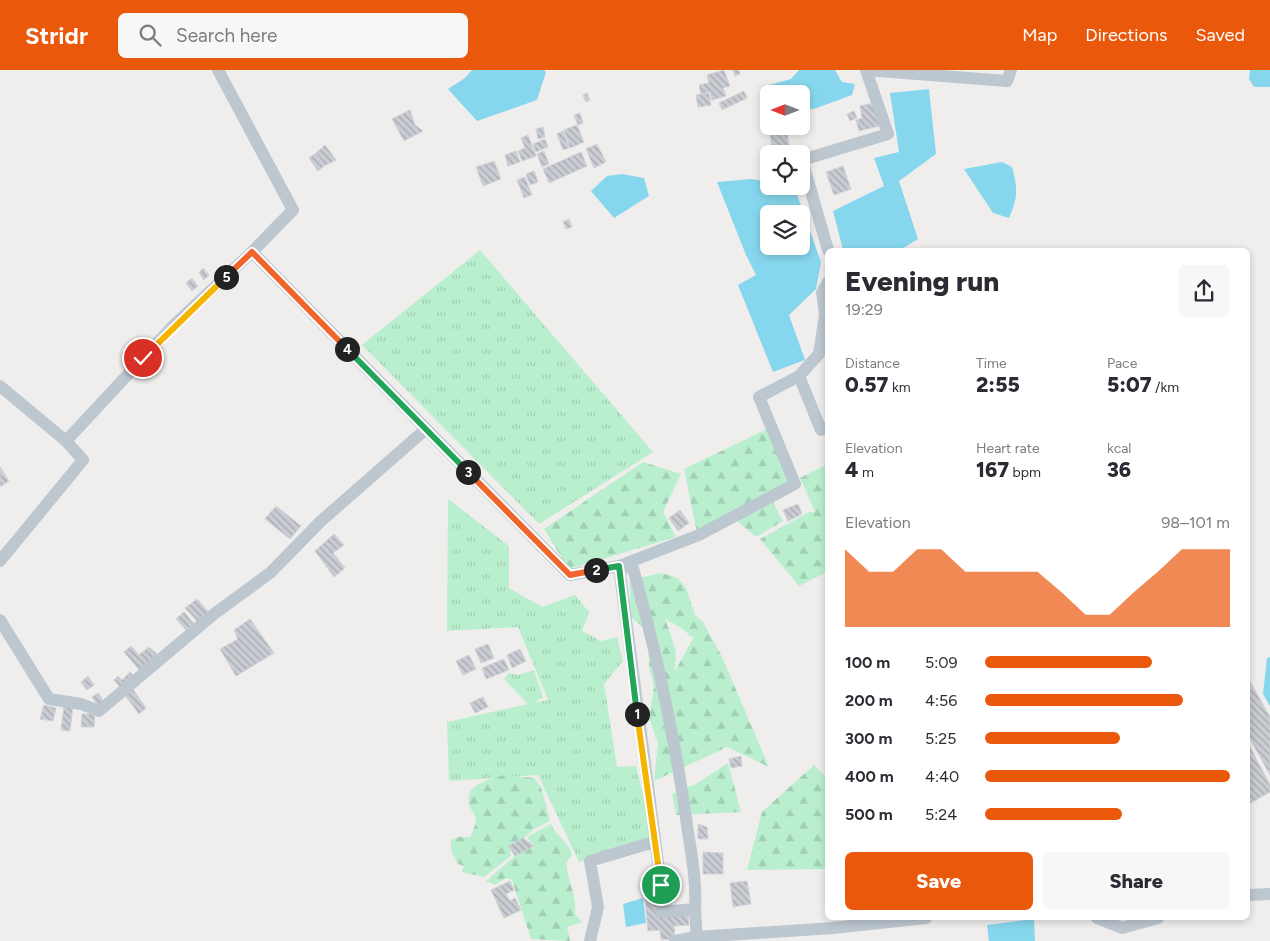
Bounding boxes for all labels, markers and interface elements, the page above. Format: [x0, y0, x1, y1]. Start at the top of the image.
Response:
search box [118, 13, 468, 58]
text: Stridr [25, 21, 88, 50]
icon: search [136, 21, 164, 49]
text: Search here [176, 24, 277, 47]
text: Map [1022, 24, 1057, 46]
text: Directions [1085, 24, 1167, 46]
text: Saved [1195, 24, 1245, 46]
north arrow [760, 85, 810, 135]
map controls [760, 85, 810, 255]
button: locate [760, 145, 810, 195]
button: layers [760, 205, 810, 255]
pin: 5 [214, 264, 238, 290]
text: Evening run [845, 264, 999, 298]
button: share [1178, 265, 1230, 317]
text: 5 [222, 269, 231, 286]
text: 19:29 [845, 300, 883, 319]
pin: 4 [334, 336, 360, 362]
pin [122, 337, 164, 379]
text: 4 [343, 341, 352, 358]
icon: check [129, 344, 157, 372]
text: Distance [845, 355, 900, 372]
text: Time [976, 355, 1007, 372]
text: Pace [1107, 355, 1137, 372]
text: 0.57 [845, 372, 888, 397]
text: 2:55 [976, 372, 1020, 397]
text: 5:07 [1107, 372, 1152, 397]
text: km [888, 379, 911, 396]
text: /km [1152, 379, 1179, 396]
text: Elevation [845, 440, 903, 457]
text: Heart rate [976, 440, 1040, 457]
text: kcal [1107, 440, 1131, 457]
text: 4 [845, 457, 858, 482]
text: 167 [976, 457, 1009, 482]
text: 36 [1107, 457, 1131, 482]
pin: 3 [456, 460, 480, 484]
text: 3 [465, 464, 472, 481]
text: m [858, 464, 874, 481]
text: bpm [1009, 464, 1041, 481]
text: Elevation [845, 513, 911, 532]
text: 98–101 m [1161, 513, 1230, 532]
pin: 2 [584, 558, 608, 582]
text: 2 [592, 562, 601, 579]
text: 100 m [845, 653, 890, 672]
text: 5:09 [925, 653, 958, 672]
text: 200 m [845, 691, 893, 710]
text: 4:56 [925, 691, 957, 710]
pin: 1 [624, 702, 650, 726]
text: 1 [635, 706, 640, 723]
text: 300 m [845, 729, 892, 748]
text: 5:25 [925, 729, 956, 748]
text: 400 m [845, 767, 894, 786]
text: 4:40 [925, 767, 959, 786]
text: 500 m [845, 805, 893, 824]
text: 5:24 [925, 805, 957, 824]
button: Save [845, 852, 1033, 910]
button: Share [1043, 852, 1230, 910]
pin [640, 864, 682, 906]
icon: arrive [647, 871, 675, 899]

